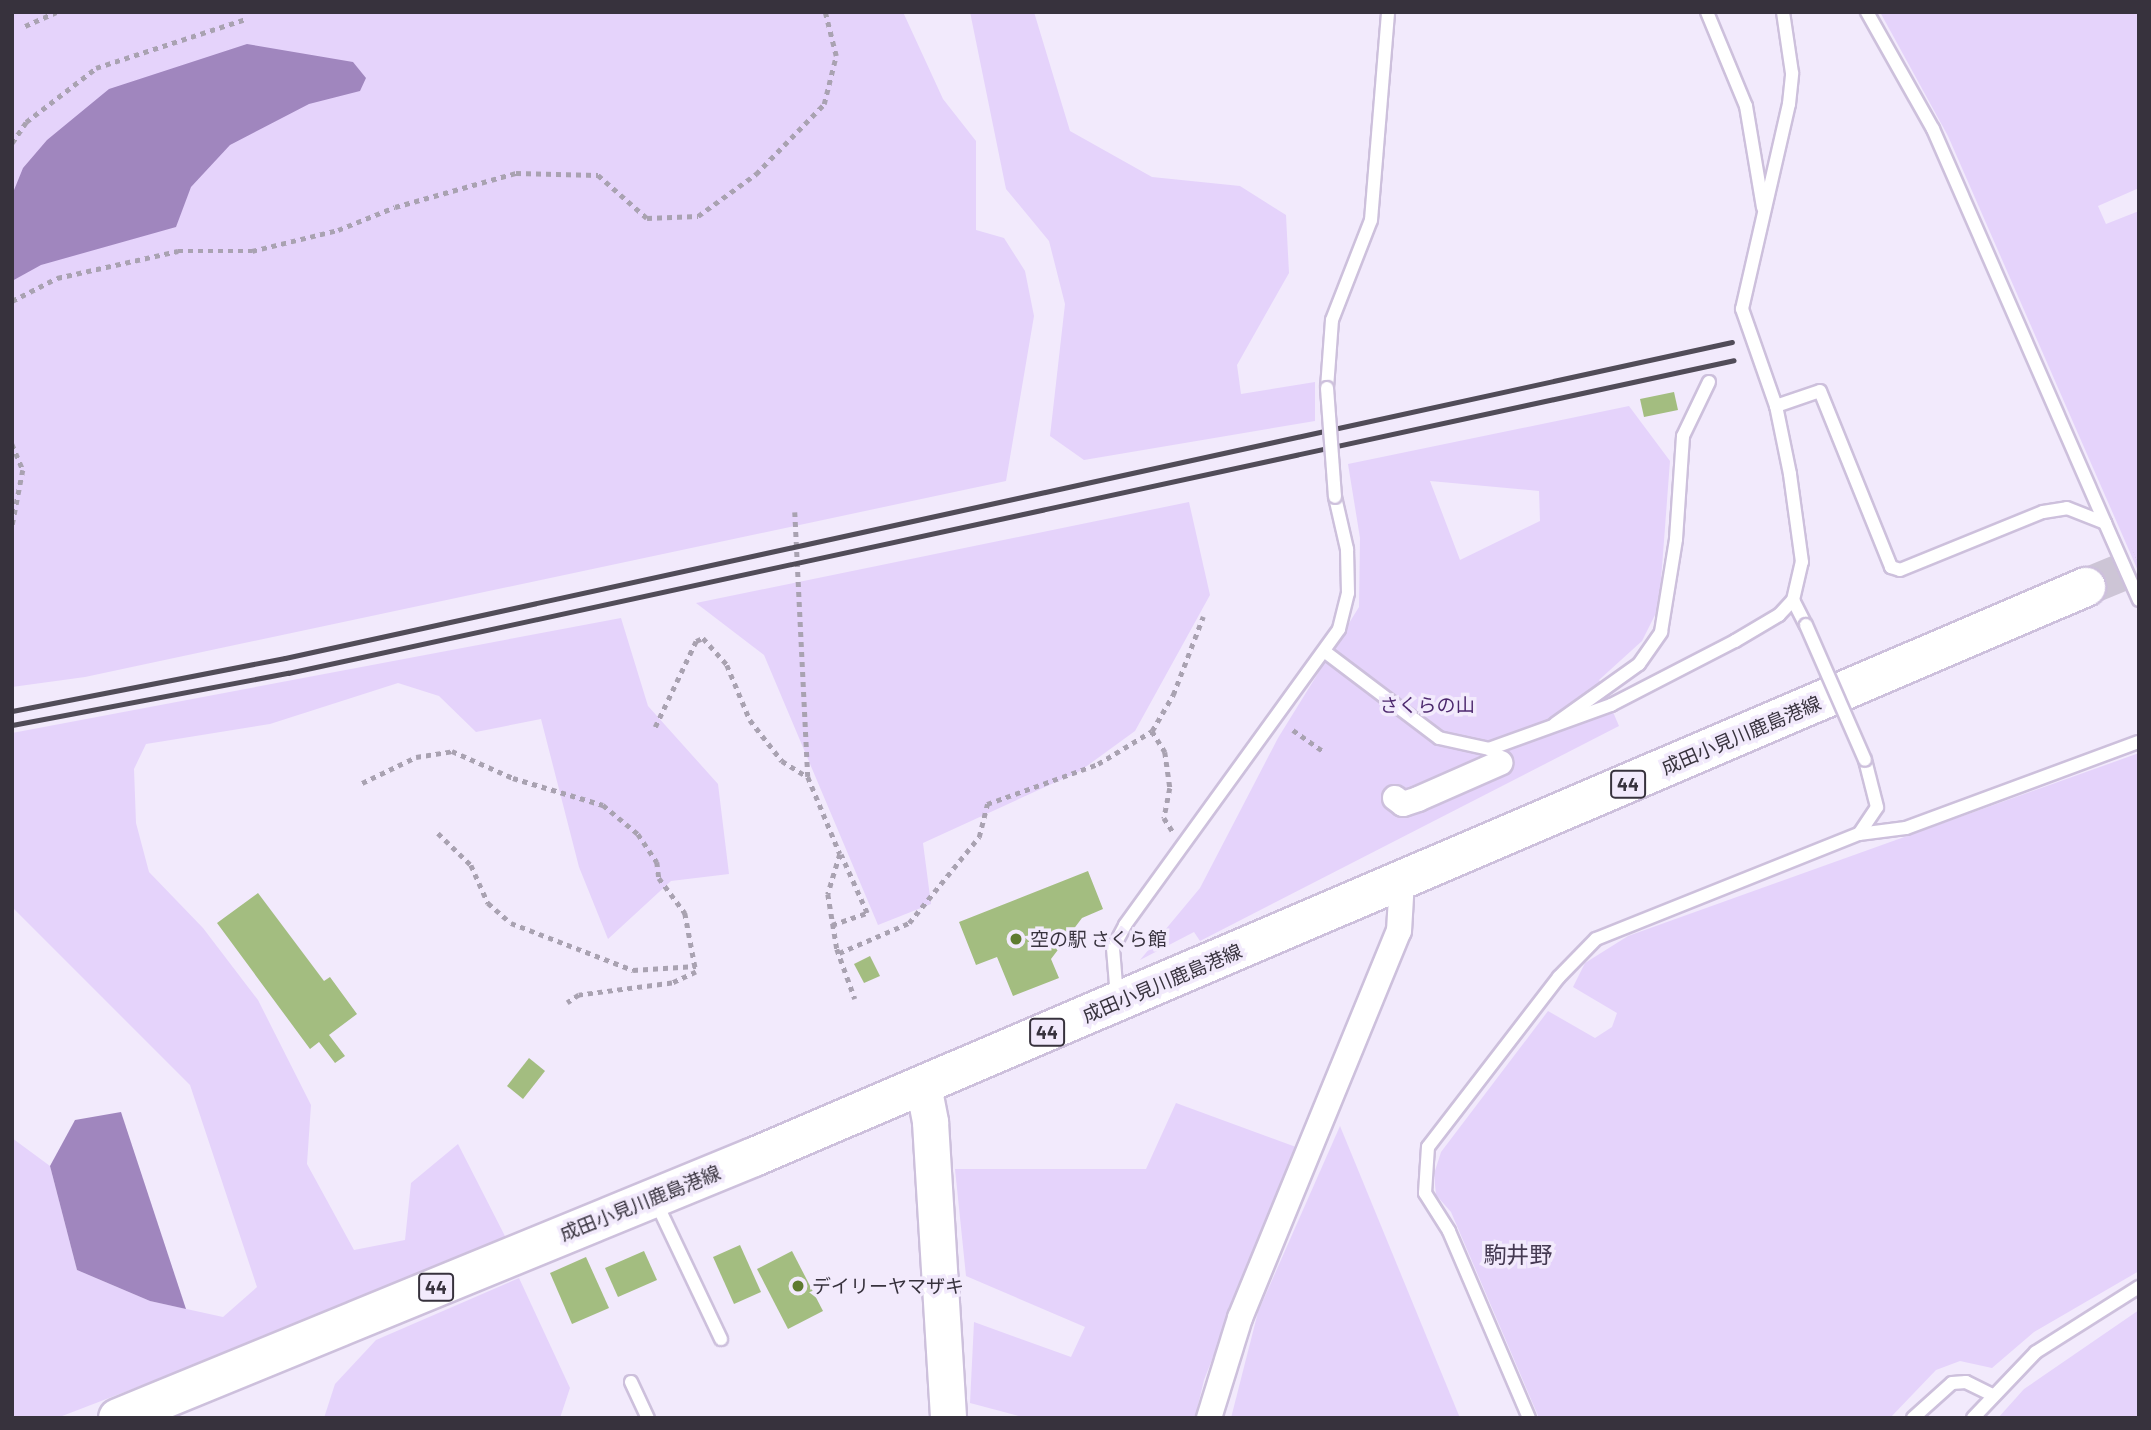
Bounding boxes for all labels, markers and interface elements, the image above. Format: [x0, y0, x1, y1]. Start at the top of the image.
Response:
street label: 成田小見川鹿島港線 [1658, 691, 1824, 779]
park label: さくらの山 [1380, 694, 1474, 716]
road number: 44 [1609, 770, 1647, 798]
place label: 空の駅 さくら館 [1030, 928, 1167, 950]
marker: 空の駅 さくら館 [1008, 931, 1024, 947]
street label: 成田小見川鹿島港線 [1079, 939, 1245, 1027]
road number: 44 [1028, 1017, 1066, 1046]
street label: 成田小見川鹿島港線 [556, 1160, 724, 1246]
district label: 駒井野 [1484, 1240, 1552, 1268]
road number: 44 [417, 1272, 455, 1302]
place label: デイリーヤマザキ [812, 1275, 964, 1297]
marker: デイリーヤマザキ [790, 1278, 806, 1294]

